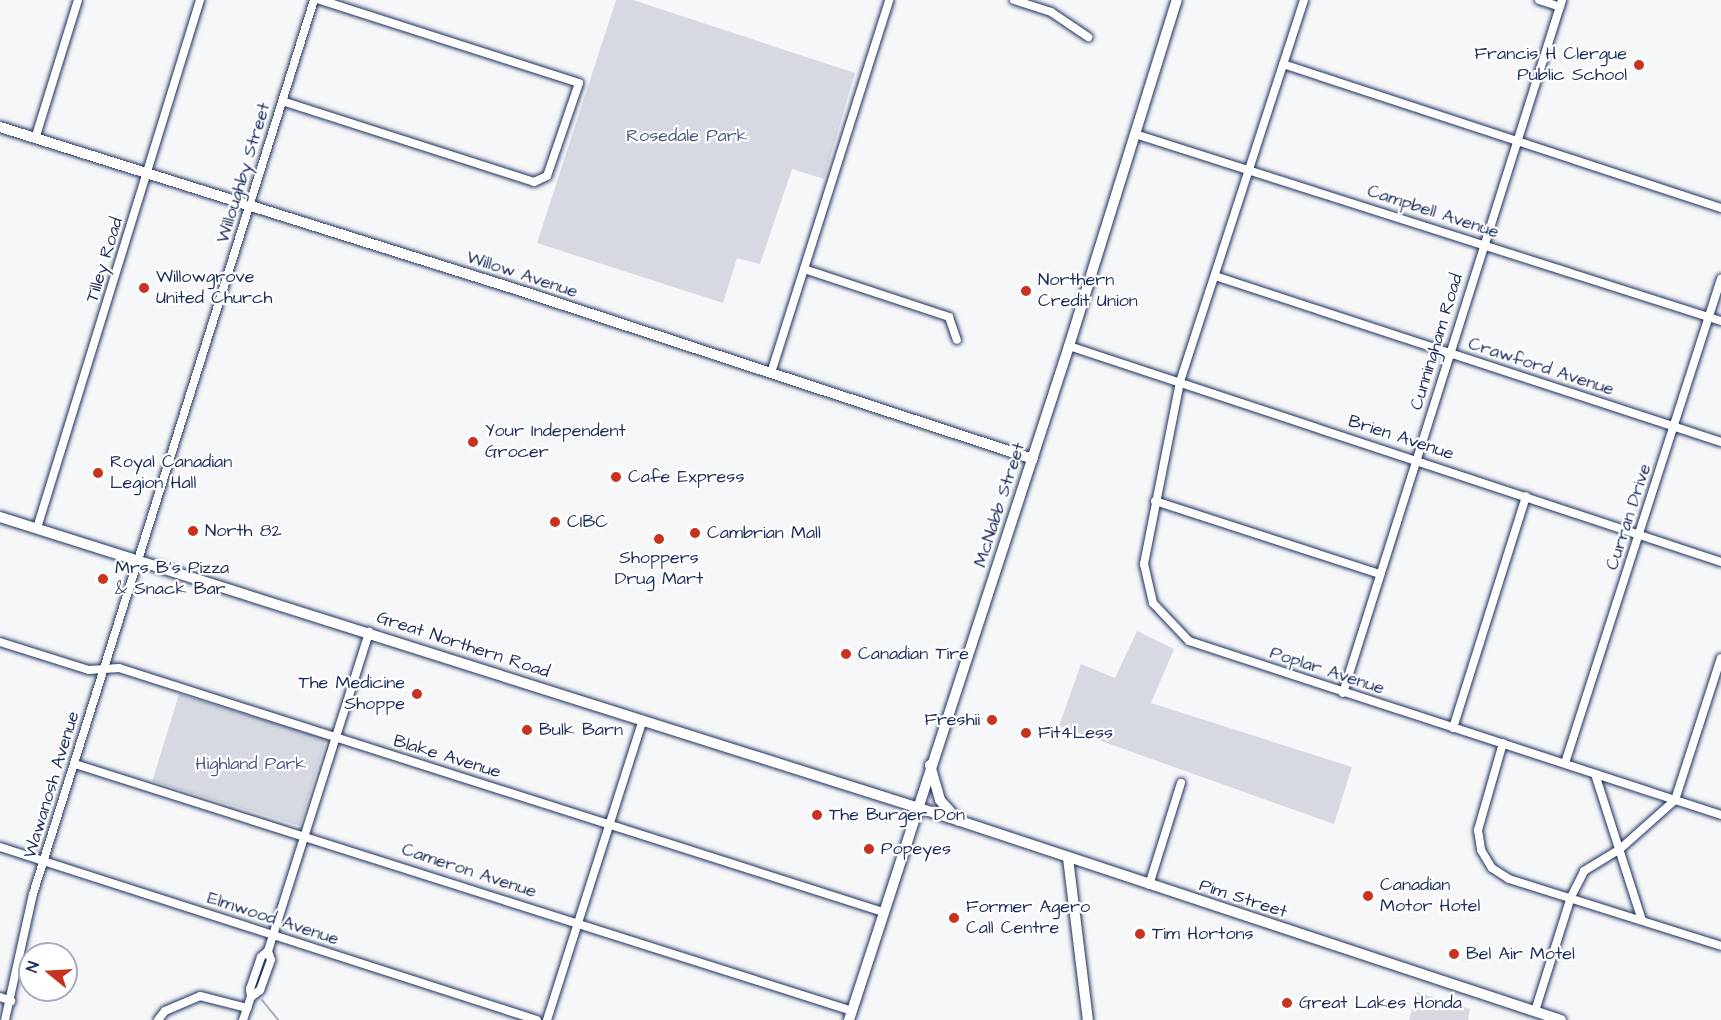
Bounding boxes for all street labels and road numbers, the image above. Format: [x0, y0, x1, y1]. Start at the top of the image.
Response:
street label: Willoughby Street [212, 100, 276, 246]
street label: Campbell Avenue [1364, 181, 1502, 243]
street label: Tilley Road [82, 215, 128, 305]
street label: Willow Avenue [464, 247, 580, 303]
street label: Cunningham Road [1406, 271, 1468, 413]
street label: Crawford Avenue [1465, 333, 1617, 401]
street label: Brien Avenue [1345, 411, 1457, 465]
street label: McNabb Street [970, 440, 1030, 570]
street label: Curran Drive [1602, 461, 1656, 573]
street label: Great Northern Road [374, 607, 552, 683]
street label: Poplar Avenue [1267, 642, 1387, 700]
street label: Wawanosh Avenue [19, 709, 85, 861]
street label: Blake Avenue [391, 730, 503, 784]
street label: Cameron Avenue [399, 839, 539, 903]
street label: Pim Street [1196, 875, 1290, 923]
street label: Elmwood Avenue [204, 888, 342, 950]

